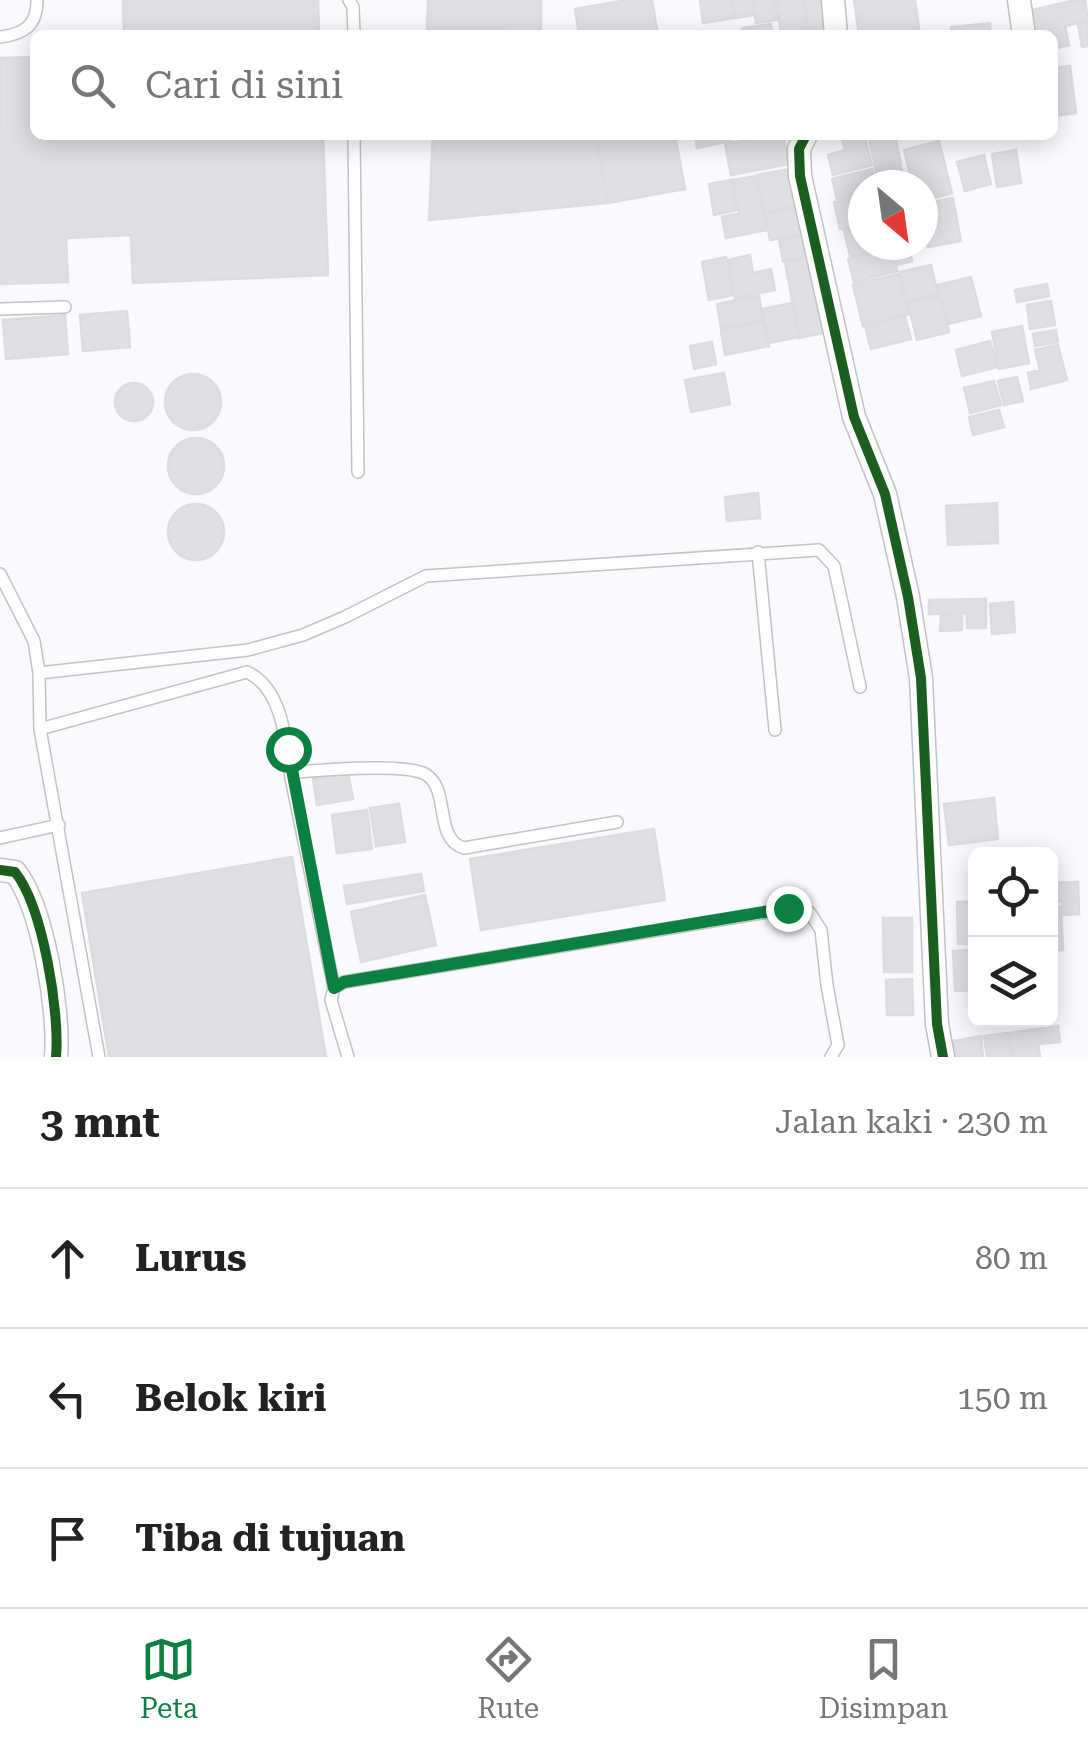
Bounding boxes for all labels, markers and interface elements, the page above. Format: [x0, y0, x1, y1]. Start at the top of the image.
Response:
search box [30, 30, 1058, 140]
icon: search [65, 58, 120, 113]
text: Cari di sini [145, 63, 343, 107]
north arrow [848, 170, 938, 260]
route start [266, 727, 312, 773]
map controls [968, 847, 1058, 1027]
button: locate [968, 847, 1058, 937]
route end [766, 886, 812, 932]
button: layers [968, 937, 1058, 1027]
text: 3 mnt [40, 1098, 160, 1147]
text: Jalan kaki · 230 m [775, 1103, 1048, 1141]
icon: ahead [40, 1231, 95, 1286]
text: Lurus [135, 1236, 247, 1280]
text: 80 m [975, 1239, 1048, 1277]
icon: left [40, 1371, 95, 1426]
text: Belok kiri [135, 1376, 326, 1420]
text: 150 m [957, 1379, 1048, 1417]
icon: arrive [40, 1511, 95, 1566]
text: Tiba di tujuan [135, 1516, 405, 1560]
tab: Peta [140, 1632, 198, 1725]
tab: Rute [477, 1632, 539, 1725]
tab: Disimpan [819, 1632, 948, 1725]

